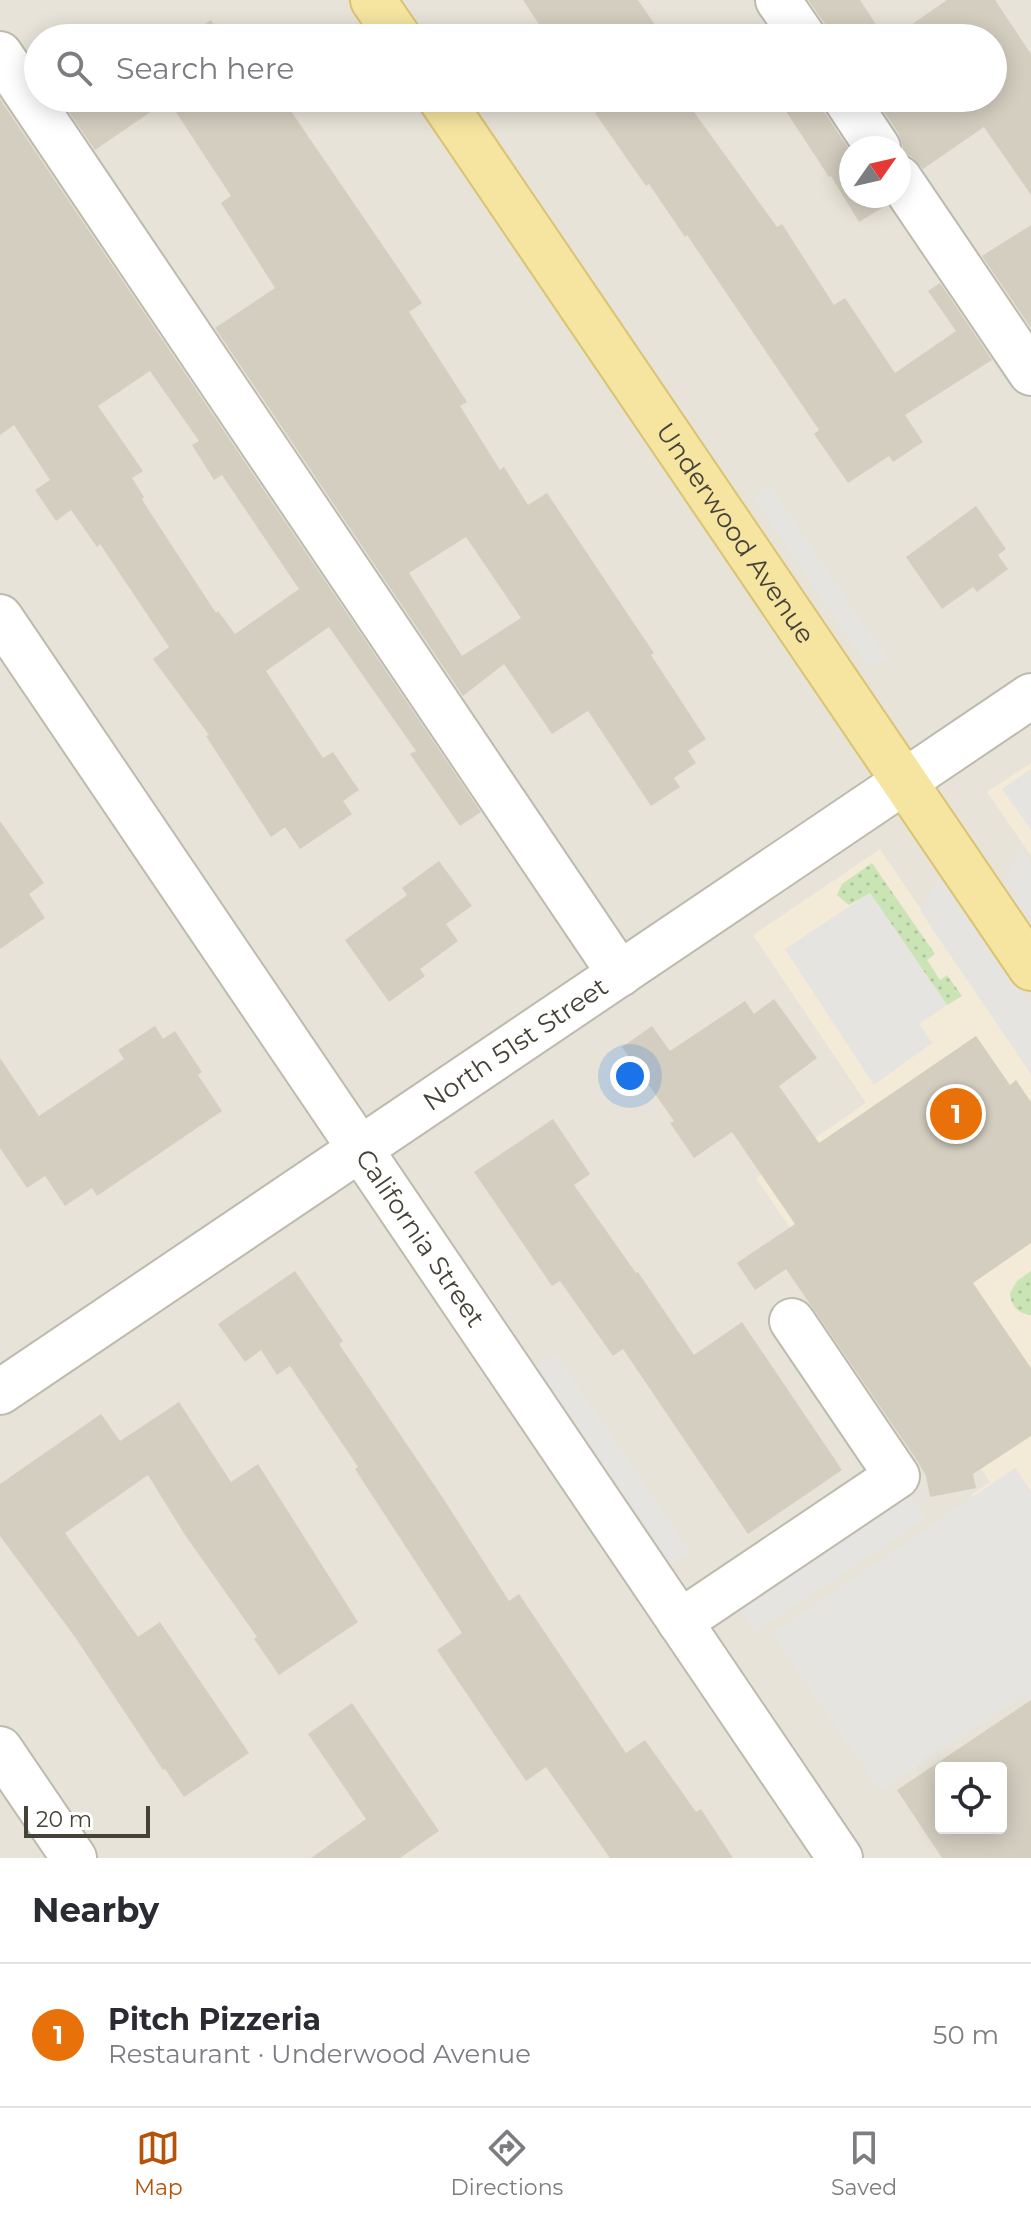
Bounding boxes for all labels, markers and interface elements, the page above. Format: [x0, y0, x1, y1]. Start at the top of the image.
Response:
search box [24, 24, 1007, 112]
icon: search [52, 46, 96, 90]
text: Search here [116, 50, 294, 87]
north arrow [839, 136, 911, 208]
street label: Underwood Avenue [649, 417, 822, 650]
street label: North 51st Street [417, 970, 614, 1118]
your location [610, 1056, 650, 1096]
pin: 1 [930, 1084, 982, 1144]
street label: California Street [349, 1143, 492, 1333]
map controls [935, 1762, 1007, 1834]
button: locate [935, 1762, 1007, 1834]
scale bar [24, 1802, 150, 1838]
text: 20 m [36, 1806, 92, 1833]
text: Nearby [32, 1889, 159, 1931]
text: Pitch Pizzeria [108, 2001, 321, 2038]
text: 1 [53, 2019, 63, 2051]
text: 50 m [933, 2019, 999, 2051]
text: Restaurant · Underwood Avenue [108, 2038, 531, 2070]
tab: Map [134, 2126, 183, 2201]
tab: Directions [451, 2126, 563, 2201]
tab: Saved [831, 2126, 897, 2201]

